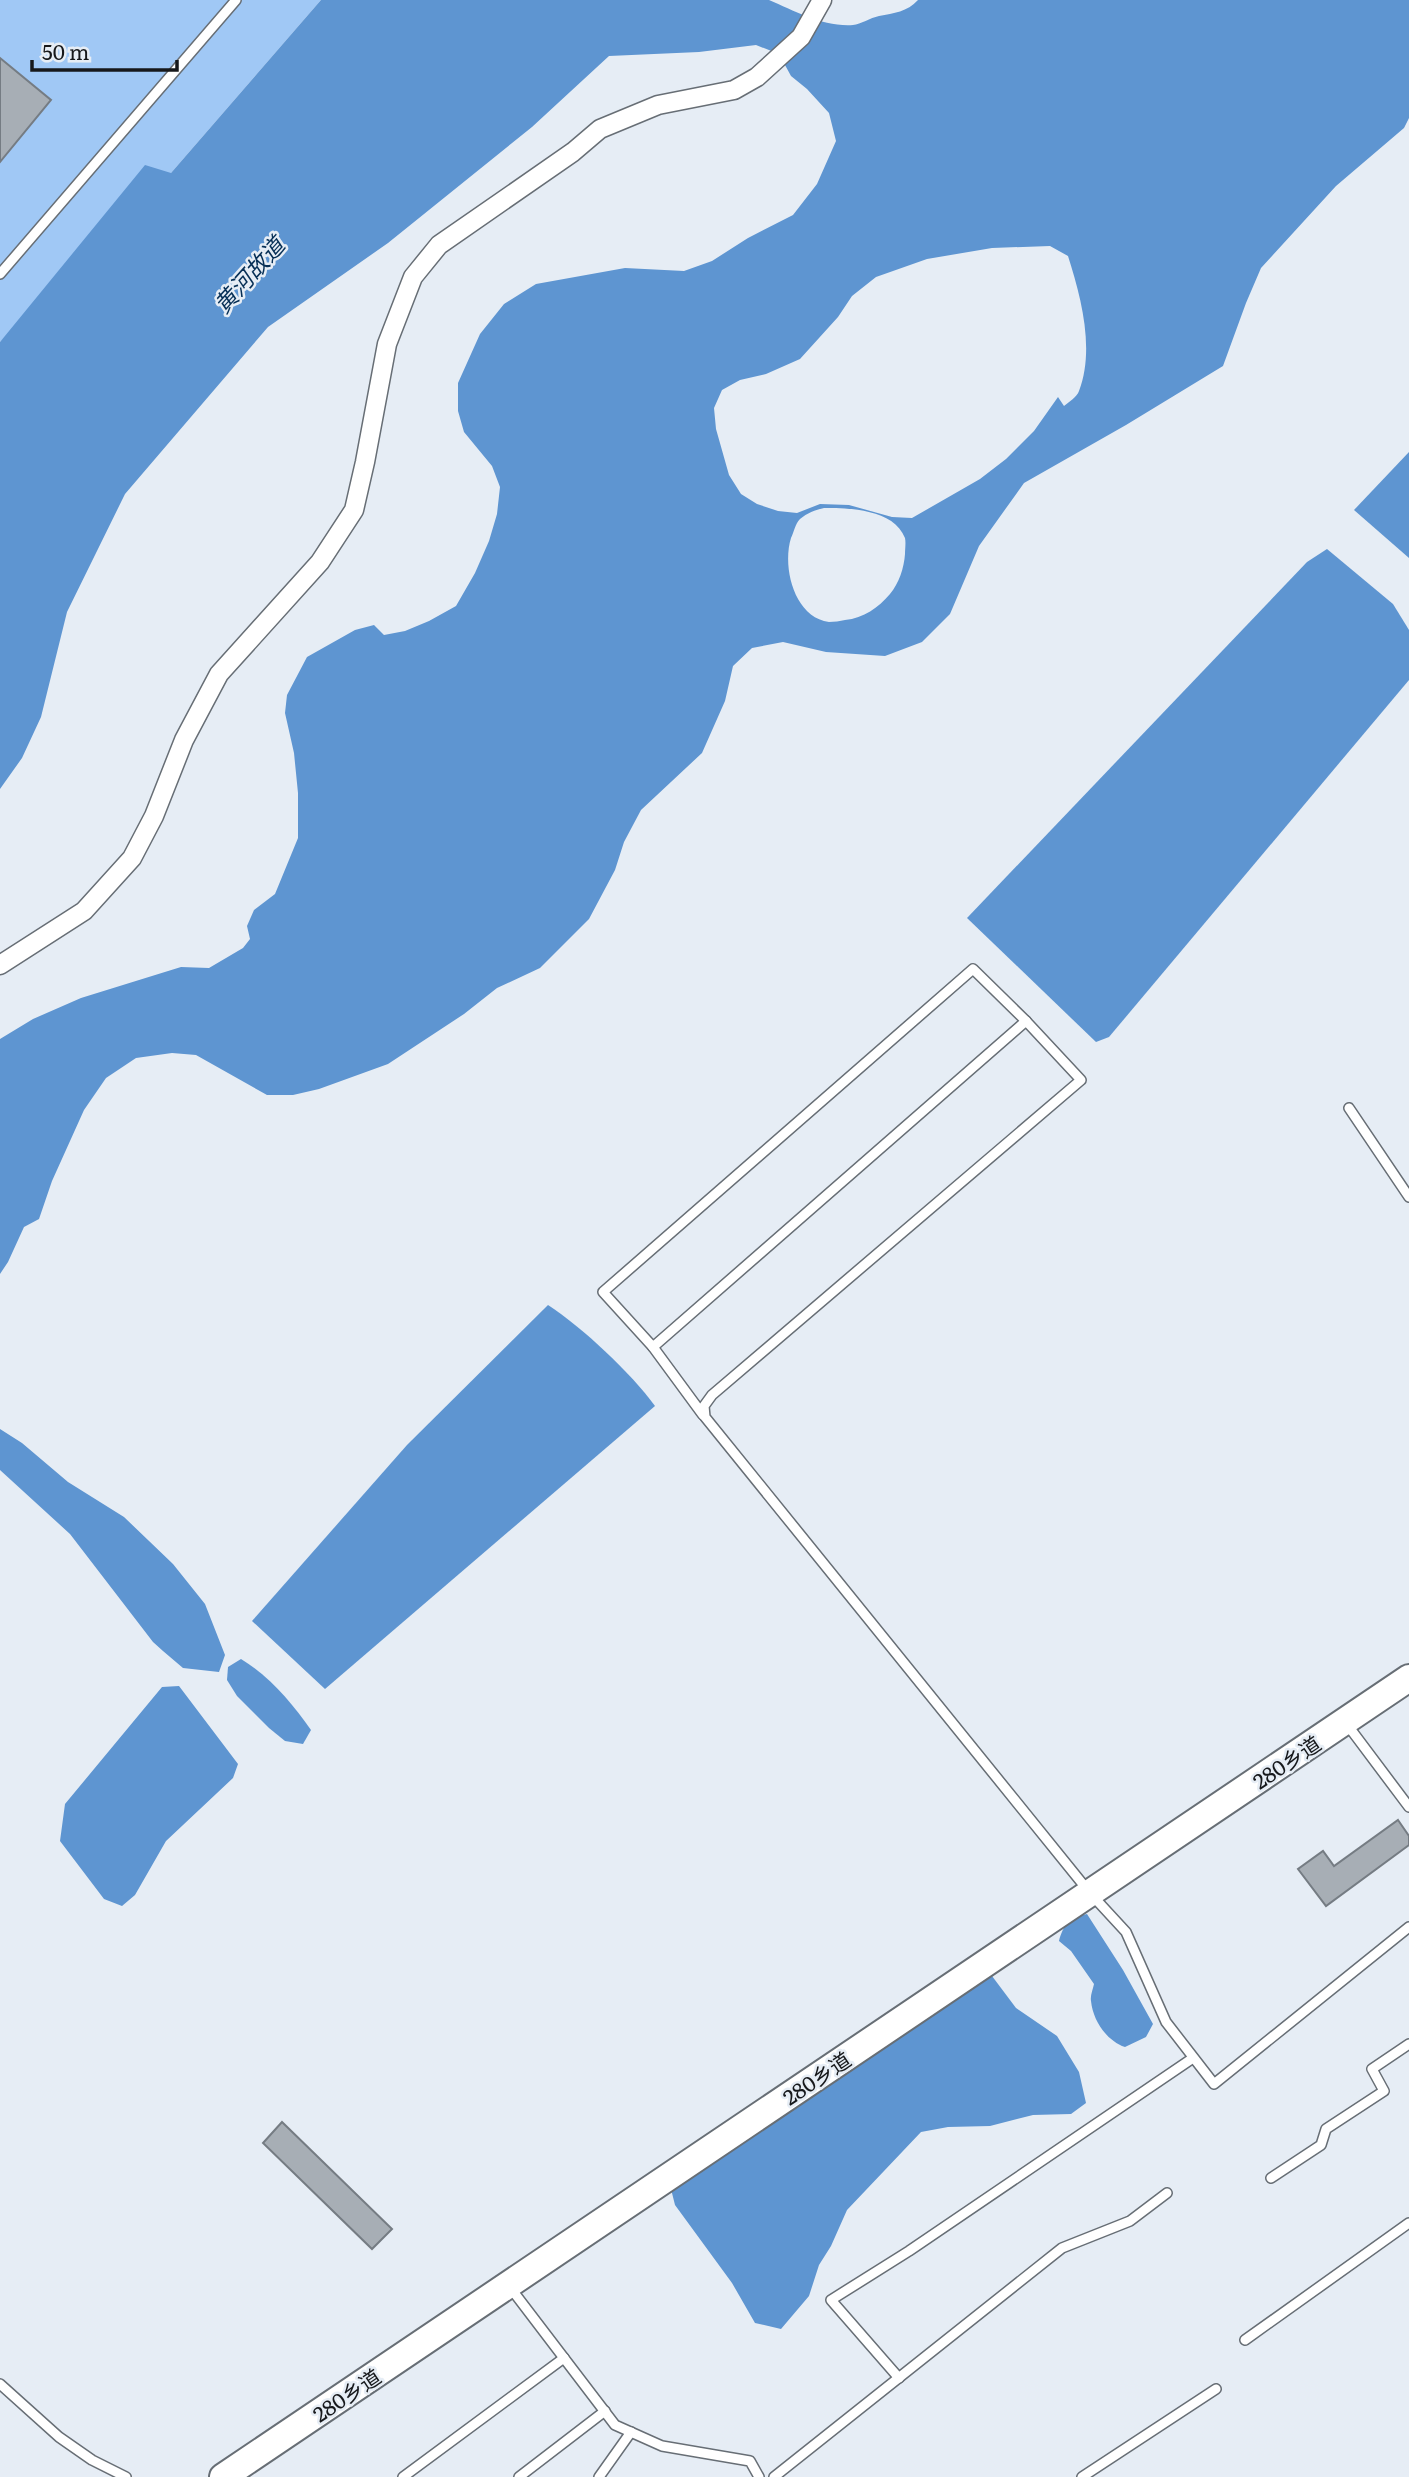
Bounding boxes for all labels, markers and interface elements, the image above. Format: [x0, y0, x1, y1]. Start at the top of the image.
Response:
scale bar [32, 28, 177, 72]
text: 50 m [42, 35, 89, 66]
water label: 黄河故道 [205, 226, 293, 320]
street label: 280乡道 [1246, 1727, 1326, 1795]
street label: 280乡道 [776, 2043, 856, 2111]
street label: 280乡道 [306, 2360, 386, 2428]

